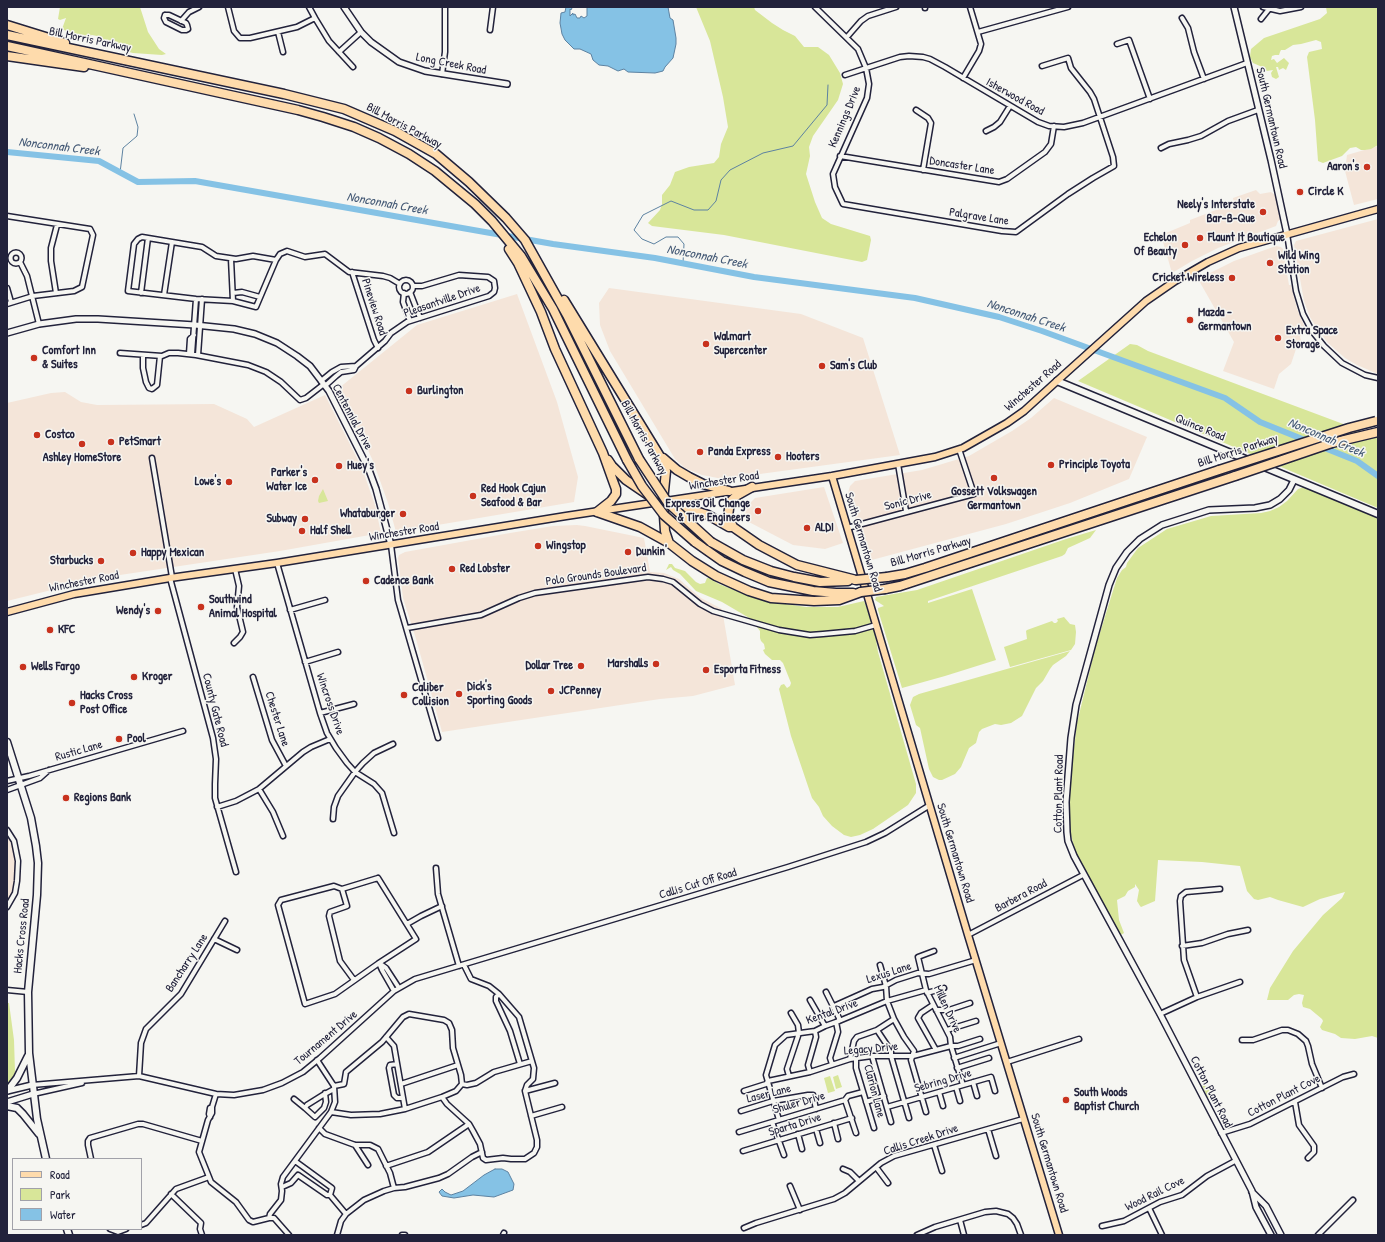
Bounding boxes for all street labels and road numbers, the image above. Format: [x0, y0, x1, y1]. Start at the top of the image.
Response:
street label: Bill Morris Parkway [48, 24, 132, 56]
street label: Long Creek Road [415, 50, 487, 78]
street label: South Germantown Road [1252, 66, 1290, 170]
street label: Isherwood Road [983, 75, 1047, 119]
street label: Kennings Drive [826, 84, 864, 150]
street label: Bill Morris Parkway [364, 100, 444, 152]
street label: Doncaster Lane [928, 154, 996, 178]
street label: Palgrave Lane [948, 205, 1010, 229]
street label: Pineview Road [358, 277, 390, 337]
street label: Pleasantville Drive [402, 281, 482, 321]
street label: Winchester Road [1002, 357, 1064, 415]
street label: Centennial Drive [329, 382, 375, 452]
street label: Bill Morris Parkway [617, 398, 671, 478]
street label: Quince Road [1173, 411, 1227, 445]
street label: Bill Morris Parkway [1196, 431, 1280, 471]
street label: Winchester Road [688, 468, 760, 494]
street label: Sonic Drive [883, 488, 933, 514]
street label: South Germantown Road [841, 491, 885, 593]
street label: Winchester Road [368, 519, 440, 545]
street label: Bill Morris Parkway [889, 534, 973, 570]
street label: Polo Grounds Boulevard [545, 561, 647, 589]
street label: Winchester Road [48, 568, 120, 596]
street label: Wincross Drive [313, 671, 347, 737]
street label: County Gate Road [199, 672, 231, 748]
street label: Chester Lane [261, 690, 293, 748]
street label: Rustic Lane [54, 737, 104, 765]
street label: Cotton Plant Road [1051, 755, 1067, 833]
street label: South Germantown Road [933, 802, 977, 904]
street label: Callis Cut Off Road [658, 865, 738, 903]
street label: Barbera Road [993, 876, 1049, 916]
street label: Hacks Cross Road [11, 898, 33, 974]
street label: Bancharry Lane [163, 931, 211, 995]
street label: Lexus Lane [865, 959, 913, 987]
street label: Millen Drive [930, 983, 964, 1035]
street label: Kental Drive [804, 996, 860, 1028]
street label: Tournament Drive [292, 1007, 360, 1069]
street label: Legacy Drive [843, 1039, 899, 1059]
street label: Cotton Plant Road [1187, 1054, 1235, 1130]
street label: Clarion Lane [860, 1063, 888, 1119]
street label: Sebring Drive [913, 1066, 973, 1096]
street label: Cotton Plant Cove [1245, 1072, 1323, 1120]
street label: Laser Lane [745, 1082, 793, 1106]
street label: Shuler Drive [771, 1089, 827, 1117]
street label: Sparta Drive [767, 1110, 823, 1140]
street label: South Germantown Road [1027, 1112, 1071, 1214]
street label: Callis Creek Drive [882, 1121, 960, 1159]
street label: Wood Rail Cove [1123, 1173, 1187, 1215]

